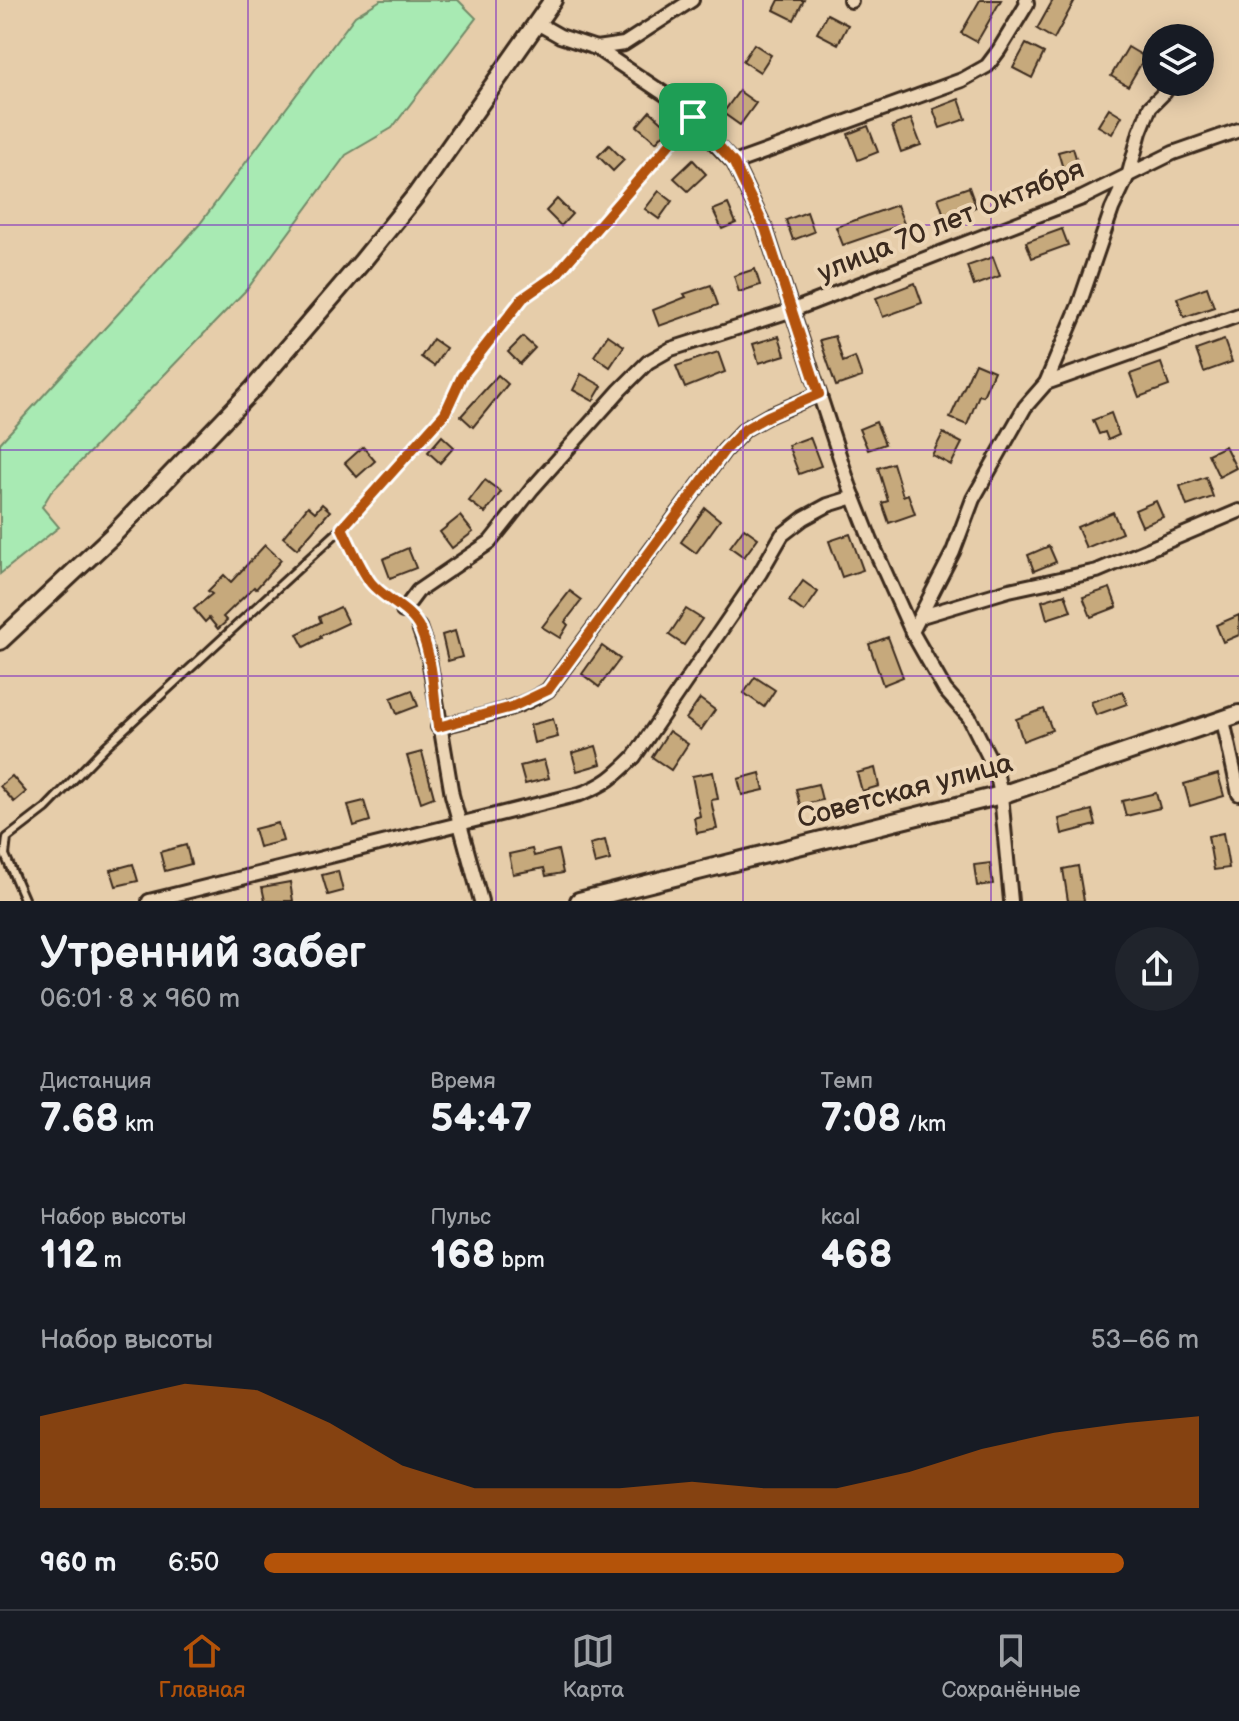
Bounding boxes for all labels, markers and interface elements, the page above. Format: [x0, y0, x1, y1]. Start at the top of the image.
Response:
map controls [1142, 24, 1214, 96]
button: layers [1142, 24, 1214, 96]
pin [659, 83, 727, 151]
icon: arrive [671, 95, 715, 139]
street label: улица 70 лет Октября [813, 152, 1089, 290]
street label: Советская улица [794, 746, 1017, 836]
text: Утренний забег [40, 927, 366, 980]
button: share [1115, 927, 1199, 1011]
text: 06:01 · 8 × 960 m [40, 984, 240, 1015]
text: Дистанция [40, 1068, 151, 1095]
text: Время [430, 1068, 496, 1095]
text: Темп [821, 1068, 873, 1095]
text: 7.68 [40, 1095, 119, 1143]
text: 54:47 [430, 1095, 532, 1143]
text: 7:08 [821, 1095, 901, 1143]
text: km [119, 1111, 154, 1138]
text: /km [901, 1111, 946, 1138]
text: Набор высоты [40, 1204, 186, 1231]
text: Пульс [430, 1204, 491, 1231]
text: kcal [821, 1204, 860, 1231]
text: 112 [40, 1231, 98, 1279]
text: 168 [430, 1231, 495, 1279]
text: 468 [821, 1231, 893, 1279]
text: m [98, 1247, 122, 1274]
text: bpm [495, 1247, 545, 1274]
text: Набор высоты [40, 1325, 213, 1356]
text: 53–66 m [1091, 1325, 1199, 1356]
text: 960 m [40, 1548, 116, 1579]
text: 6:50 [168, 1548, 219, 1579]
tab: Главная [159, 1629, 245, 1704]
tab: Карта [562, 1629, 624, 1704]
tab: Сохранённые [941, 1629, 1080, 1704]

